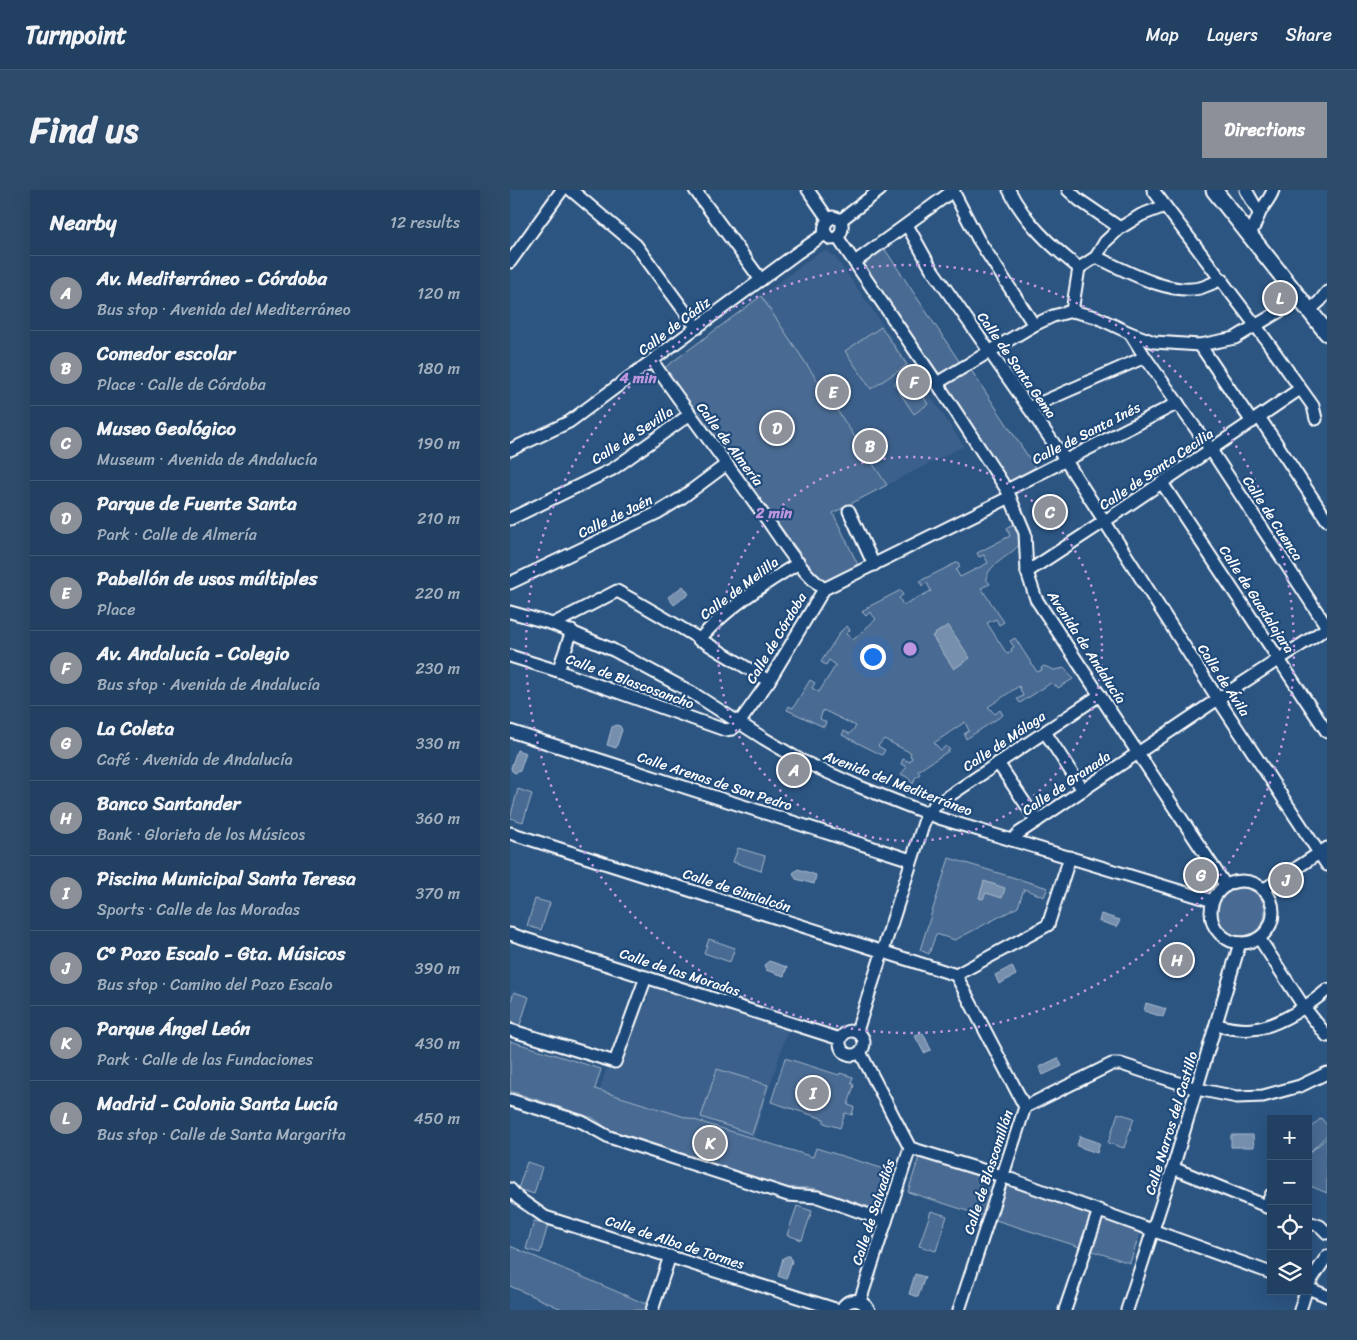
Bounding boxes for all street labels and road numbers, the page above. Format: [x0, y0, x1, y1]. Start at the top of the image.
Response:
street label: Calle de Cádiz [632, 290, 716, 362]
street label: Calle de Santa Gema [970, 307, 1063, 424]
street label: Calle de Santa Inés [1027, 395, 1146, 472]
street label: Calle de Almería [689, 397, 770, 493]
street label: Calle de Sevilla [586, 399, 678, 471]
street label: Calle de Santa Cecilia [1094, 422, 1219, 517]
street label: Calle de Cuenca [1236, 471, 1310, 566]
street label: Calle de Jaén [573, 487, 657, 545]
street label: Calle de Guadalajara [1212, 540, 1301, 658]
street label: Calle de Melilla [694, 550, 784, 627]
street label: Avenida de Andalucía [1040, 585, 1133, 709]
street label: Calle de Córdoba [739, 587, 814, 689]
street label: Calle de Ávila [1191, 639, 1257, 723]
street label: Calle de Blascosancho [562, 647, 698, 716]
street label: Calle de Málaga [958, 704, 1052, 779]
street label: Avenida del Mediterráneo [819, 743, 976, 823]
street label: Calle de Granada [1017, 744, 1116, 823]
street label: Calle Arenas de San Pedro [635, 748, 795, 814]
street label: Calle de Gimialcón [680, 861, 794, 920]
street label: Calle de las Moradas [616, 941, 744, 1004]
street label: Calle Narros del Castillo [1138, 1048, 1205, 1198]
street label: Calle de Blascomillán [957, 1106, 1021, 1238]
street label: Calle de Salvadiós [845, 1155, 903, 1269]
street label: Calle de Alba de Tormes [602, 1208, 748, 1277]

